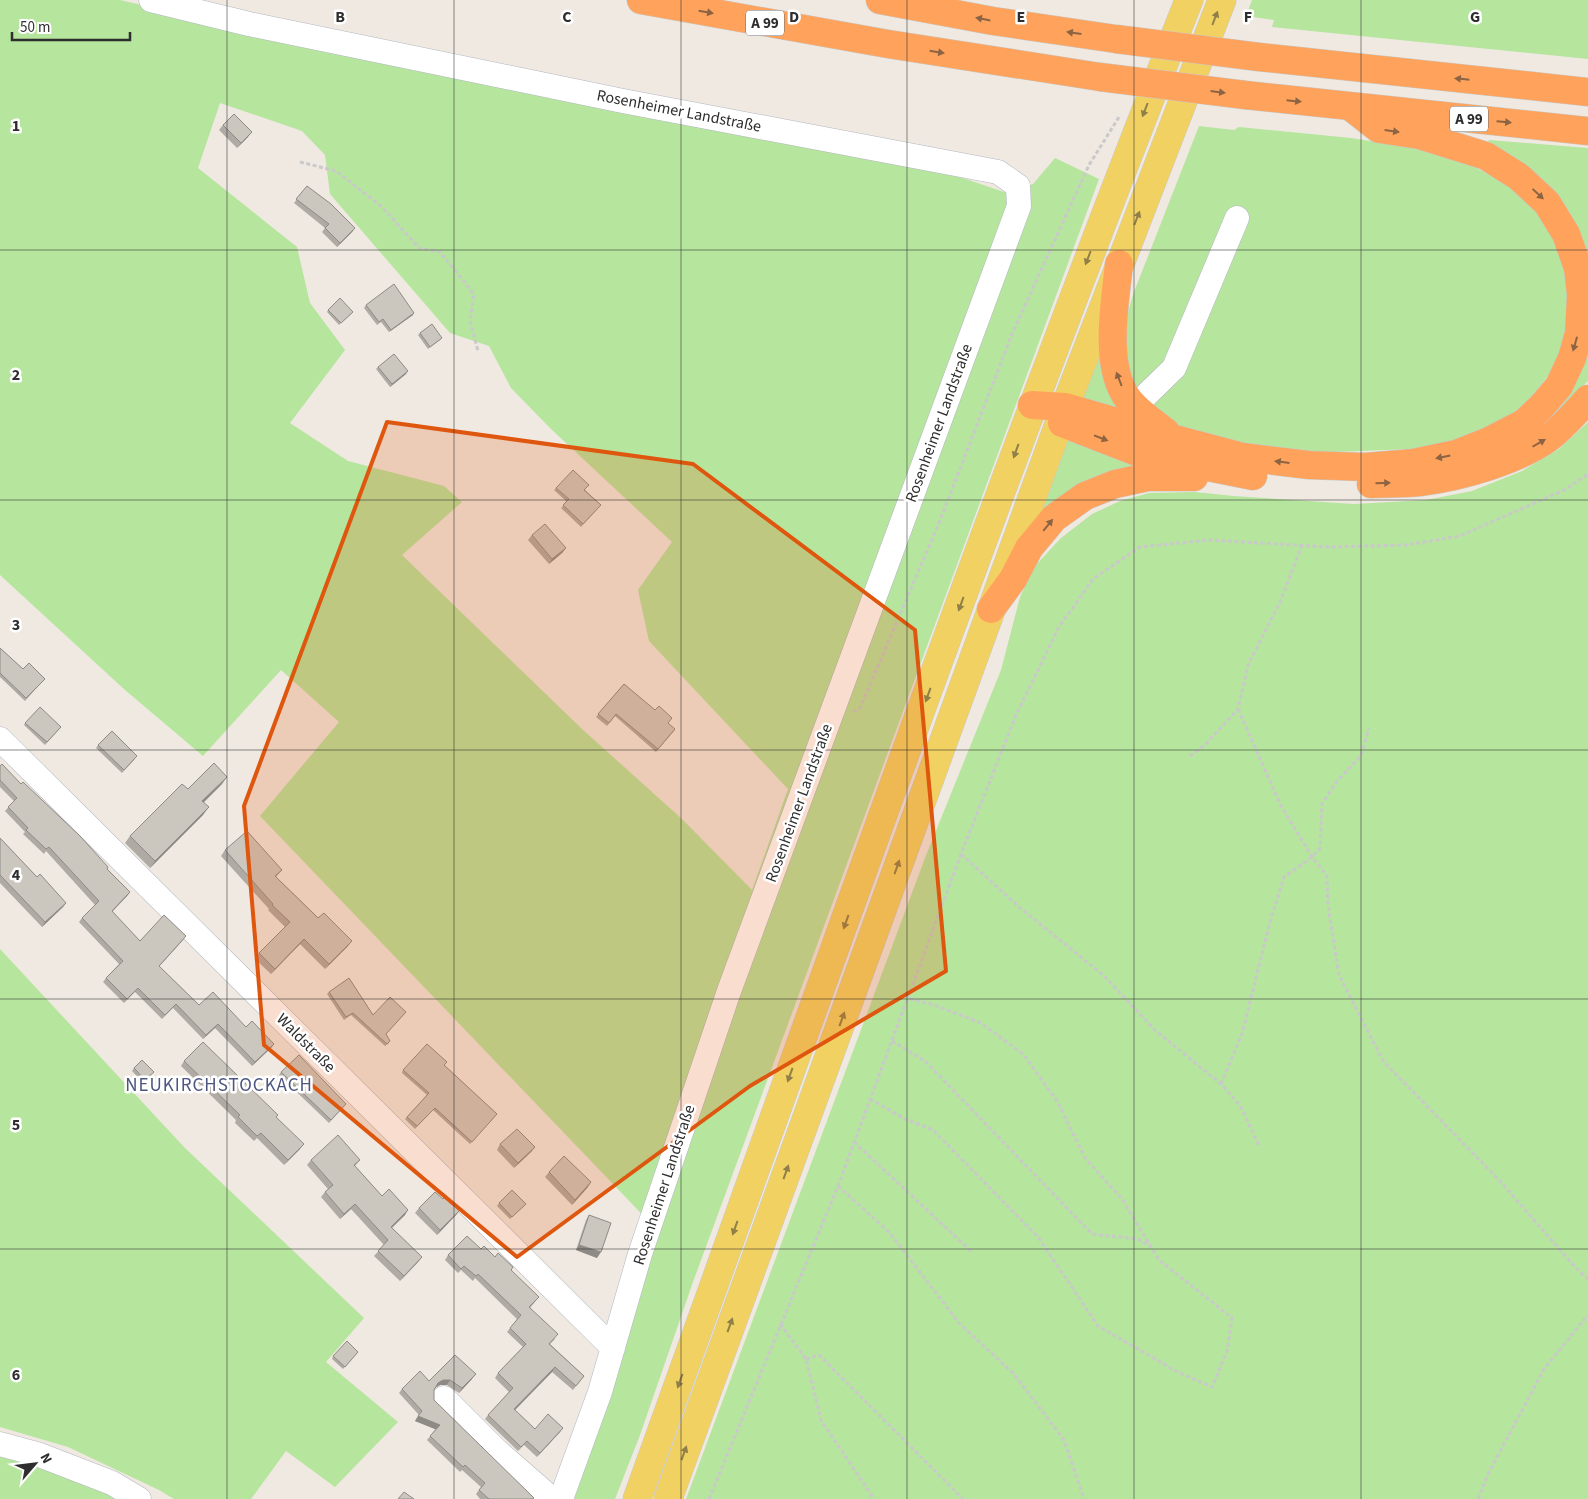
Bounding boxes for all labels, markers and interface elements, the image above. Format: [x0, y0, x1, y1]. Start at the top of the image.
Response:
text: B [335, 6, 345, 28]
text: C [562, 6, 572, 28]
text: D [789, 6, 799, 28]
text: E [1017, 6, 1025, 28]
text: F [1244, 6, 1252, 28]
text: G [1470, 6, 1480, 28]
one-way arrow [699, 8, 714, 16]
scale bar [12, 10, 130, 42]
road number: A 99 [746, 10, 784, 36]
one-way arrow [1211, 10, 1219, 25]
one-way arrow [975, 15, 991, 23]
text: 50 m [20, 17, 50, 38]
one-way arrow [1065, 29, 1081, 37]
one-way arrow [929, 48, 945, 56]
one-way arrow [1454, 75, 1470, 83]
street label: Rosenheimer Landstraße [595, 84, 763, 138]
one-way arrow [1210, 88, 1226, 96]
one-way arrow [1286, 97, 1302, 105]
one-way arrow [1141, 103, 1148, 118]
road number: A 99 [1450, 106, 1488, 132]
text: 1 [12, 115, 20, 137]
one-way arrow [1496, 119, 1512, 127]
one-way arrow [1384, 127, 1400, 135]
one-way arrow [1531, 188, 1543, 200]
one-way arrow [1133, 210, 1141, 225]
one-way arrow [1084, 251, 1092, 266]
one-way arrow [1571, 337, 1579, 352]
street label: Rosenheimer Landstraße [900, 341, 978, 505]
text: 2 [12, 364, 20, 386]
one-way arrow [1115, 371, 1123, 386]
one-way arrow [1094, 434, 1109, 442]
one-way arrow [1532, 439, 1545, 448]
one-way arrow [1012, 444, 1019, 459]
one-way arrow [1436, 453, 1451, 461]
one-way arrow [1274, 458, 1290, 466]
one-way arrow [1376, 479, 1392, 487]
one-way arrow [1042, 519, 1053, 532]
one-way arrow [957, 597, 965, 612]
text: 3 [12, 614, 20, 636]
one-way arrow [924, 688, 932, 703]
street label: Rosenheimer Landstraße [760, 721, 838, 885]
one-way arrow [893, 859, 901, 874]
text: 4 [12, 864, 21, 886]
one-way arrow [842, 915, 849, 930]
street label: Waldstraße [272, 1009, 341, 1078]
one-way arrow [839, 1012, 846, 1027]
one-way arrow [786, 1068, 793, 1083]
district label: NEUKIRCHSTOCKACH [125, 1072, 313, 1099]
street label: Rosenheimer Landstraße [628, 1102, 700, 1268]
text: 5 [12, 1114, 20, 1136]
one-way arrow [782, 1164, 790, 1179]
one-way arrow [731, 1221, 739, 1236]
one-way arrow [726, 1317, 734, 1332]
text: 6 [12, 1364, 20, 1386]
one-way arrow [676, 1374, 684, 1389]
north arrow [10, 1439, 60, 1489]
one-way arrow [680, 1445, 688, 1460]
text: N [35, 1450, 57, 1467]

